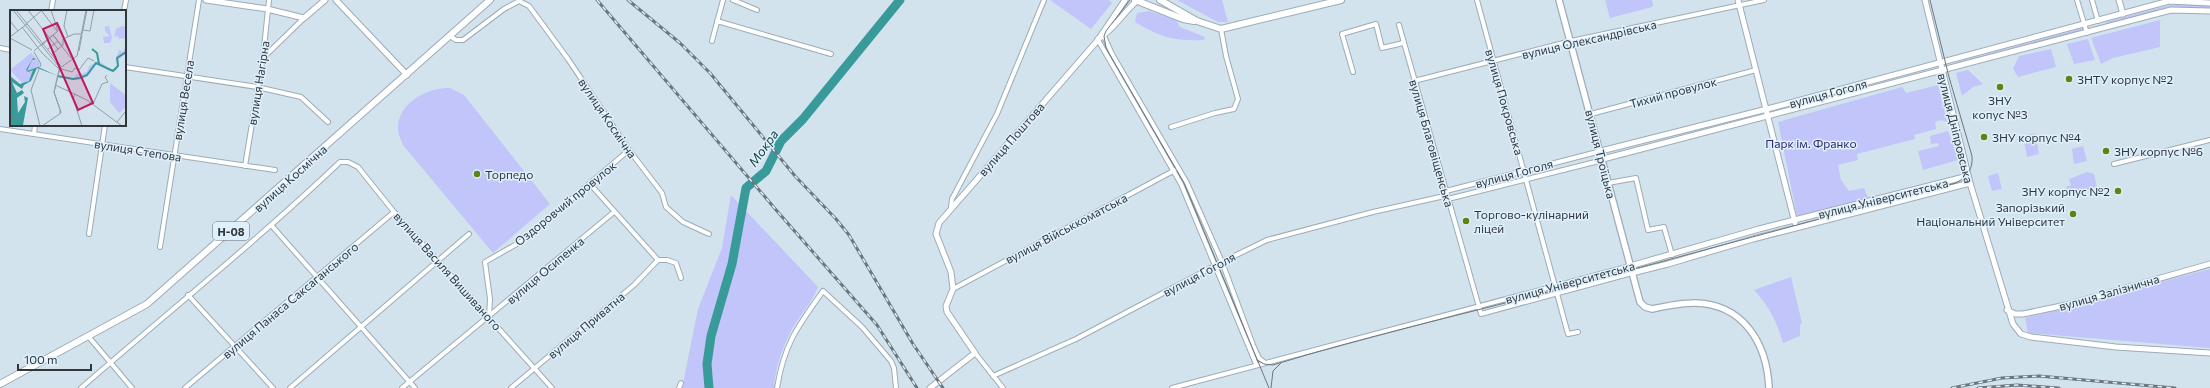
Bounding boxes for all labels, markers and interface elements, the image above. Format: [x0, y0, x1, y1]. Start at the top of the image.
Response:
inset map [10, 10, 126, 126]
street label: вулиця Олександрівська [1520, 17, 1658, 61]
street label: вулиця Нагірна [244, 40, 272, 126]
street label: вулиця Покровська [1483, 47, 1527, 157]
street label: вулиця Весела [170, 59, 196, 141]
street label: вулиця Дніпровська [1936, 71, 1976, 185]
place label: ЗНТУ корпус №2 [2077, 72, 2173, 86]
street label: Тихий провулок [1628, 73, 1719, 110]
marker: ЗНТУ корпус №2 [2064, 74, 2074, 84]
street label: вулиця Космічна [576, 75, 640, 161]
street label: вулиця Гоголя [1788, 76, 1868, 110]
street label: вулиця Благовіщенська [1407, 78, 1457, 208]
marker: ЗНУ копус №3 [1995, 82, 2005, 92]
place label: ЗНУ копус №3 [1972, 93, 2028, 121]
street label: вулиця Поштова [975, 99, 1047, 179]
street label: вулиця Троїцька [1583, 108, 1619, 200]
water label: Мокра [745, 126, 782, 170]
place label: ЗНУ корпус №4 [1992, 130, 2081, 144]
marker: ЗНУ корпус №4 [1979, 132, 1989, 142]
street label: вулиця Степова [93, 136, 183, 164]
park label: Парк ім. Франко [1765, 136, 1857, 150]
street label: вулиця Космічна [251, 142, 329, 214]
place label: ЗНУ корпус №6 [2114, 144, 2203, 158]
marker: ЗНУ корпус №6 [2101, 146, 2111, 156]
street label: вулиця Гоголя [1474, 156, 1554, 190]
street label: Оздоровчий провулок [511, 157, 619, 248]
place label: Торпедо [485, 167, 533, 181]
marker: Торпедо [472, 169, 482, 179]
street label: вулиця Університетська [1817, 175, 1949, 221]
place label: ЗНУ корпус №2 [2022, 184, 2110, 198]
marker: ЗНУ корпус №2 [2113, 186, 2123, 196]
street label: вулиця Військкоматська [1003, 190, 1129, 266]
place label: Запорізький Національний Університет [1916, 200, 2065, 228]
place label: Торгово-кулінарний ліцей [1474, 207, 1589, 235]
street label: вулиця Василя Вишиваного [391, 209, 505, 333]
marker: Запорізький Національний Університет [2068, 209, 2078, 219]
marker: Торгово-кулінарний ліцей [1461, 216, 1471, 226]
road number: Н-08 [213, 222, 249, 240]
street label: вулиця Осипенка [503, 234, 587, 306]
street label: вулиця Панаса Саксаганського [219, 239, 361, 361]
street label: вулиця Гоголя [1160, 249, 1238, 299]
street label: вулиця Університетська [1504, 258, 1636, 306]
street label: вулиця Залізнична [2057, 271, 2161, 313]
street label: вулиця Приватна [545, 289, 627, 361]
scale bar [18, 346, 91, 372]
text: 100 m [24, 352, 58, 366]

